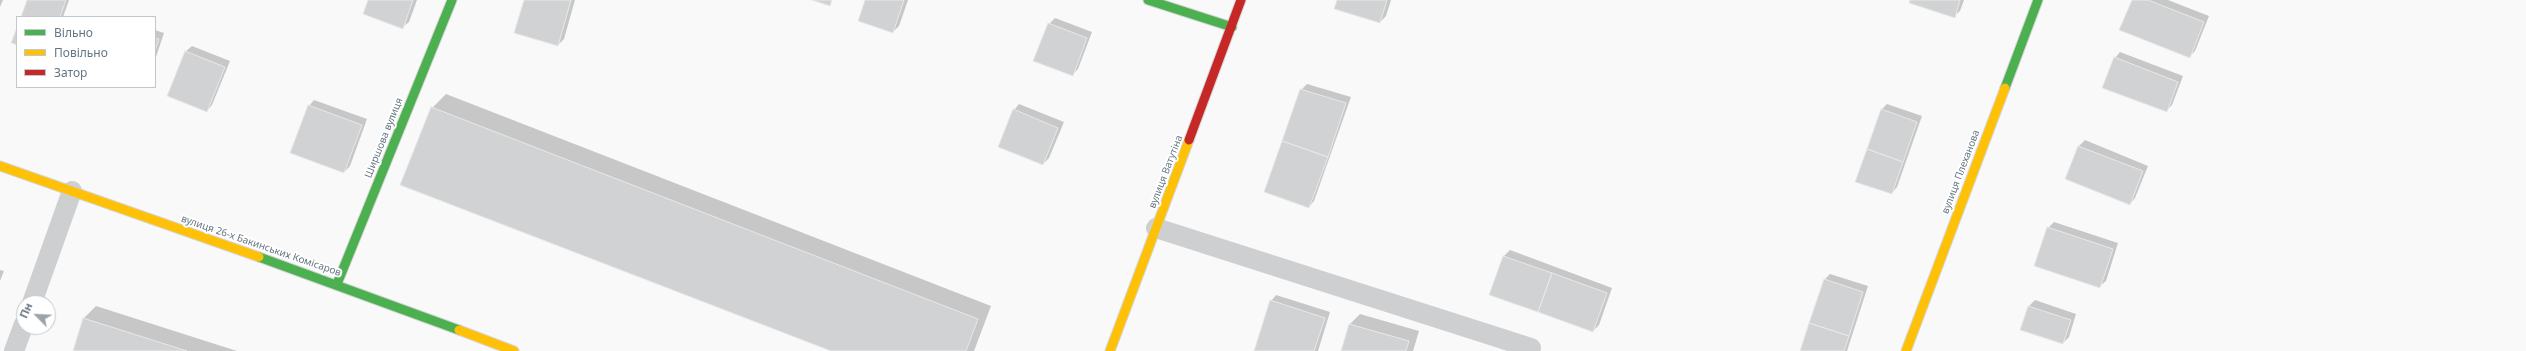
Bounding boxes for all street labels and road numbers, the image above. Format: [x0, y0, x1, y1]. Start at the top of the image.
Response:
street label: Ширшова вулиця [362, 96, 406, 180]
street label: вулиця Плеханова [1939, 128, 1983, 216]
street label: вулиця Ватутіна [1147, 134, 1185, 210]
street label: вулиця 26-х Бакинських Комісаров [179, 213, 343, 279]

